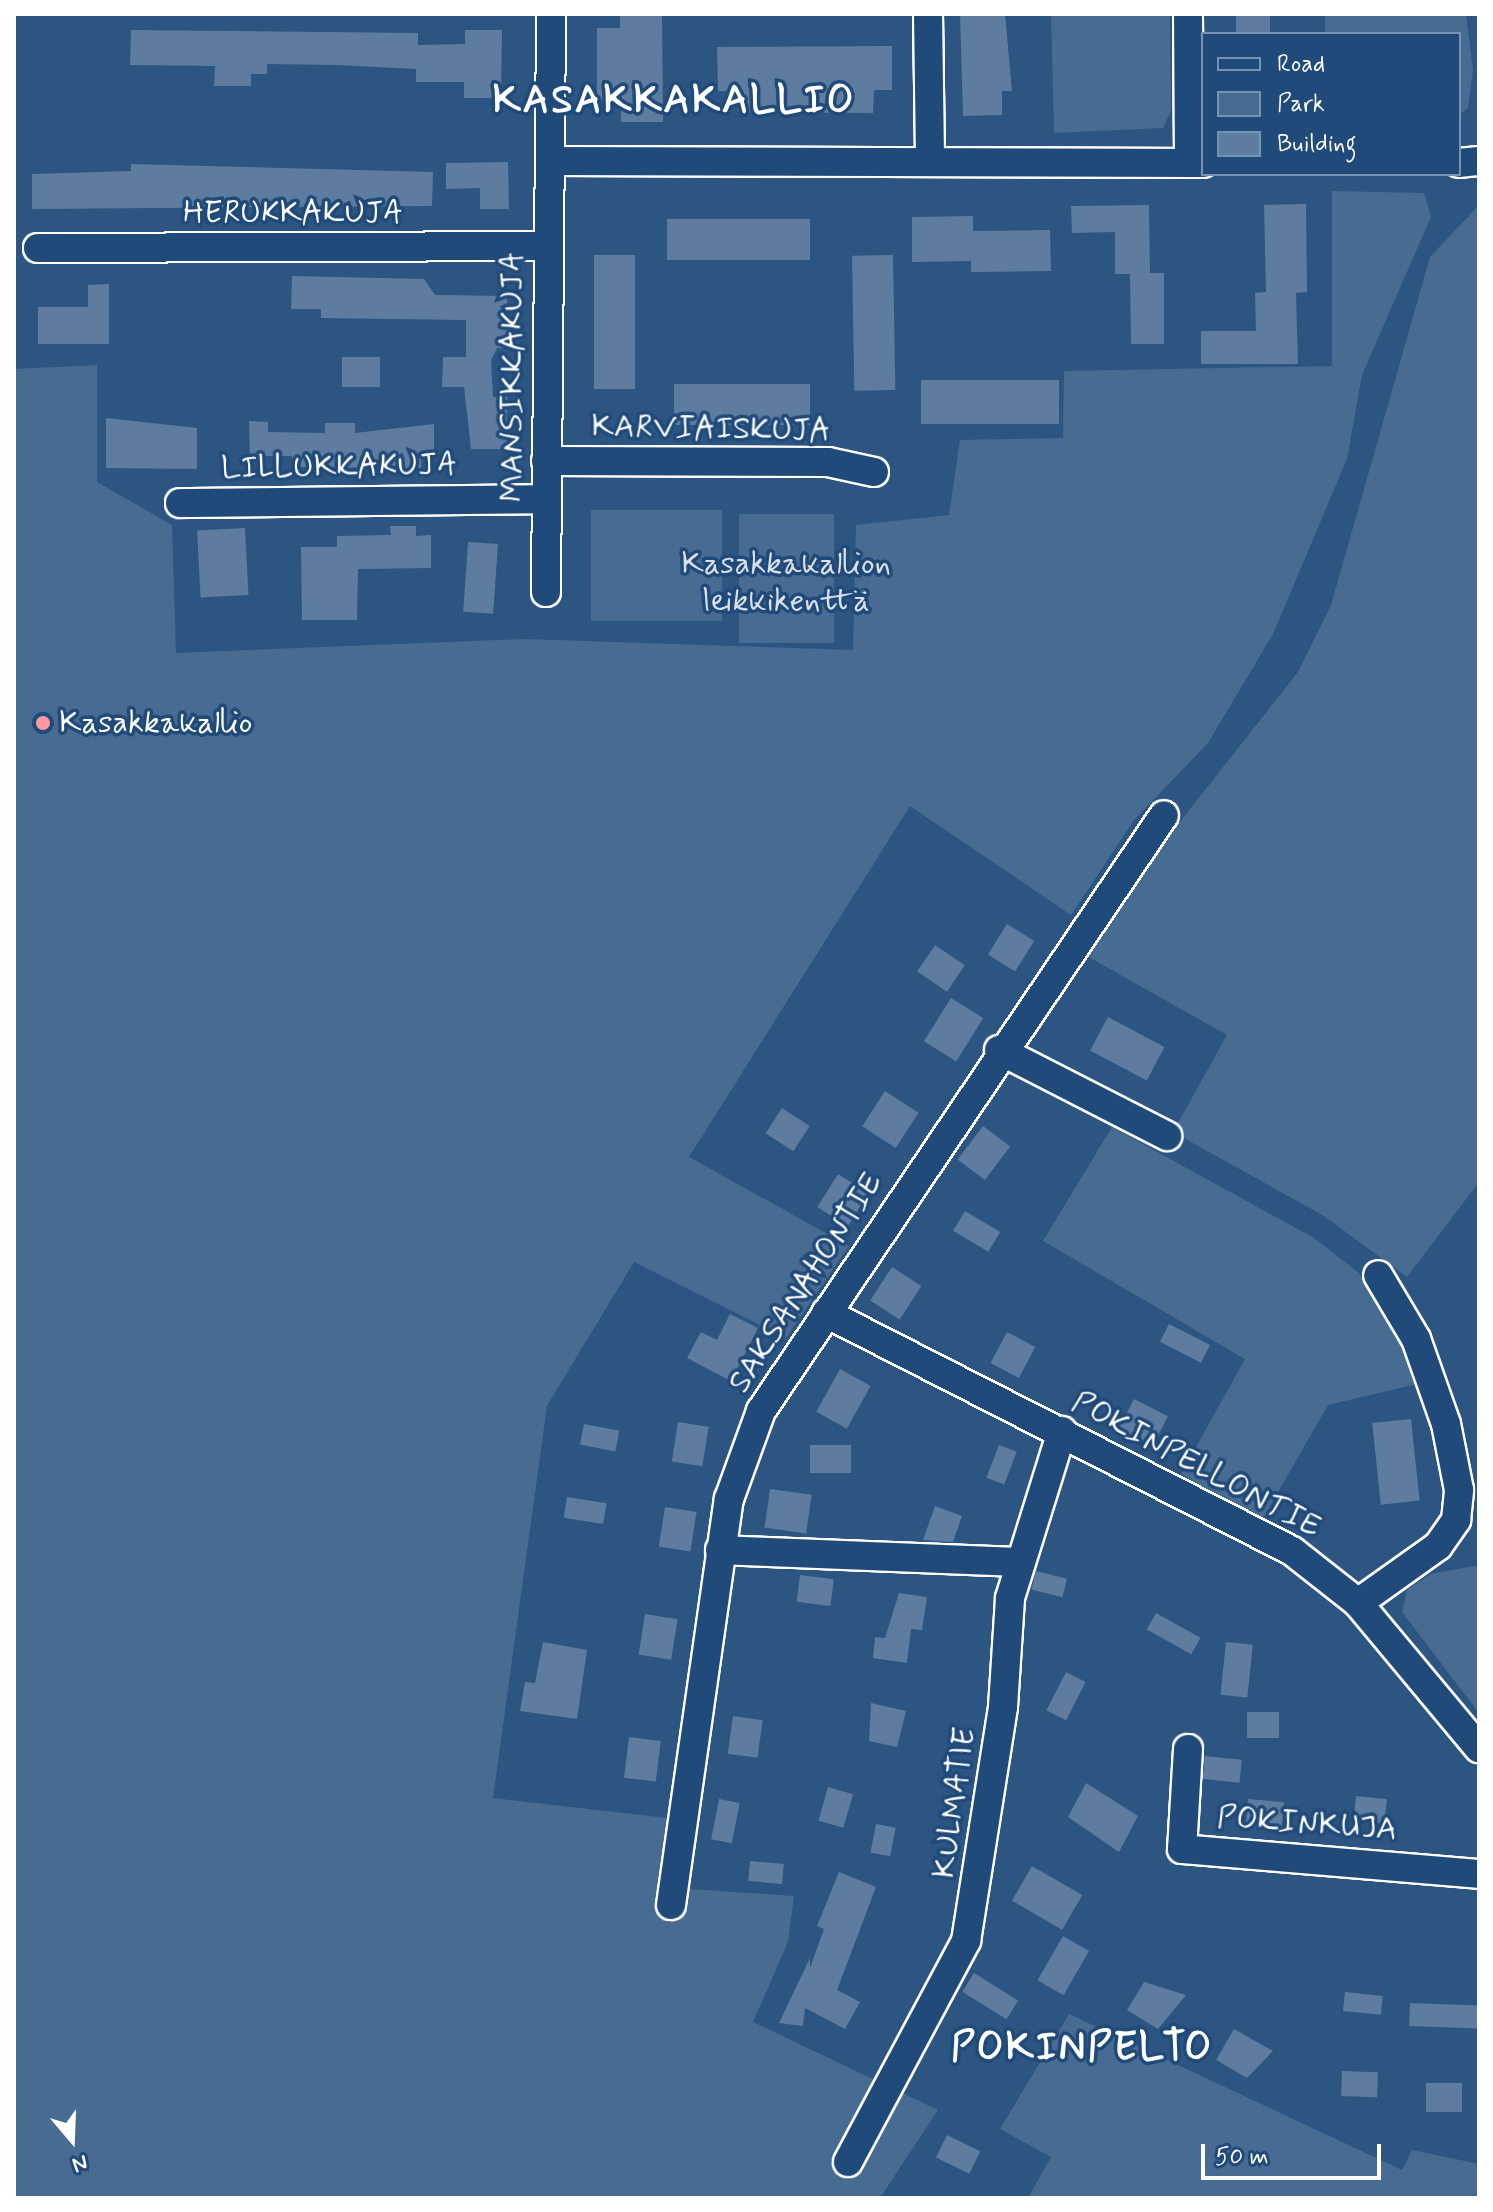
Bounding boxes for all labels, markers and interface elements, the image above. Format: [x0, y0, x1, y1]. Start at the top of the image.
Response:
legend [1201, 32, 1461, 176]
text: Road [1277, 49, 1325, 80]
district label: KASAKKAKALLIO [498, 77, 850, 125]
text: Park [1277, 89, 1325, 120]
text: Building [1277, 129, 1357, 160]
street label: HERUKKAKUJA [183, 194, 403, 232]
street label: MANSIKKAKUJA [494, 252, 532, 502]
street label: KARVIAISKUJA [591, 408, 831, 450]
street label: LILLUKKAKUJA [221, 446, 457, 488]
park label: Kasakkakallion leikkikenttä [681, 546, 891, 621]
place label: Kasakkakallio [59, 704, 252, 742]
marker: Kasakkakallio [34, 714, 52, 732]
street label: SAKSANAHONTIE [720, 1166, 892, 1400]
street label: POKINPELLONTIE [1065, 1383, 1327, 1547]
street label: KULMATIE [925, 1725, 985, 1881]
street label: POKINKUJA [1216, 1799, 1398, 1849]
district label: POKINPELTO [951, 2024, 1213, 2072]
north arrow [32, 2100, 112, 2180]
scale bar [1205, 2128, 1385, 2178]
text: 50 m [1215, 2142, 1269, 2173]
text: N [68, 2147, 91, 2178]

